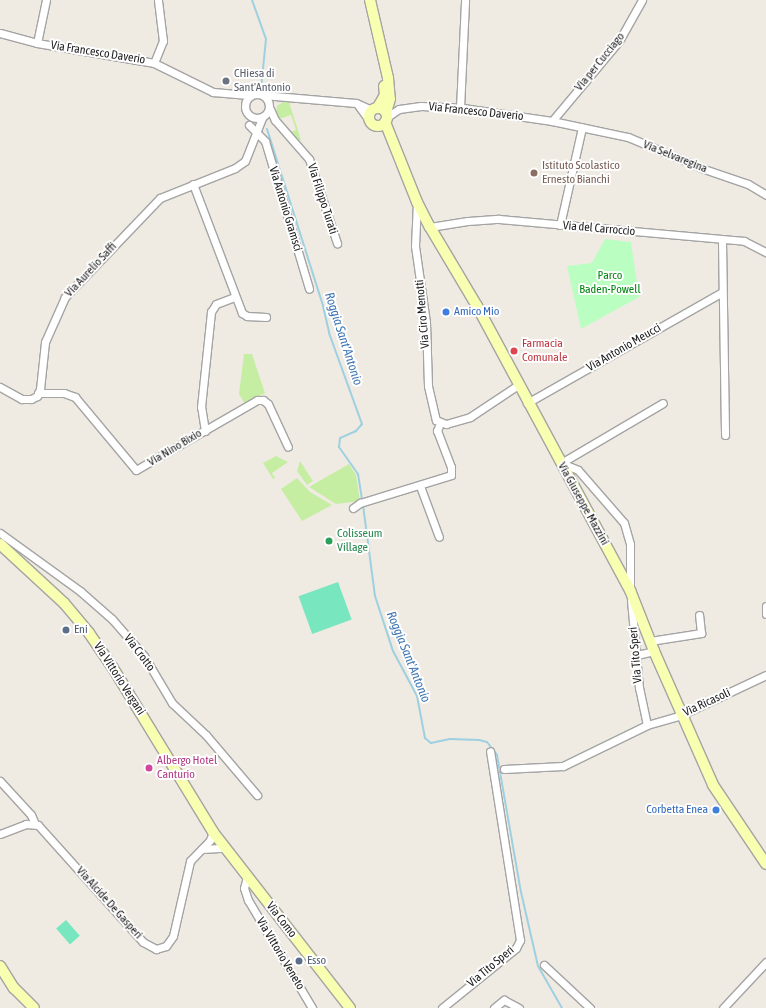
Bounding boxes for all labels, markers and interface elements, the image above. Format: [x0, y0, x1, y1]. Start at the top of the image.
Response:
street label: Via per Cucciago [572, 30, 628, 94]
street label: Via Francesco Daverio [50, 38, 146, 68]
place label: CHiesa di Sant'Antonio [234, 67, 291, 95]
marker: CHiesa di Sant'Antonio [221, 76, 231, 86]
street label: Via Francesco Daverio [428, 100, 524, 124]
street label: Via Selvaregina [641, 138, 709, 176]
place label: Istituto Scolastico Ernesto Bianchi [542, 159, 620, 187]
street label: Via Filippo Turati [304, 162, 340, 236]
street label: Via Antonio Gramsci [265, 165, 305, 253]
marker: Istituto Scolastico Ernesto Bianchi [529, 168, 539, 178]
street label: Via del Carroccio [562, 219, 636, 239]
street label: Via Aurelio Saffi [62, 240, 120, 300]
park label: Parco Baden-Powell [579, 269, 641, 297]
street label: Via Ciro Menotti [413, 279, 433, 349]
water label: Roggia Sant'Antonio [321, 291, 365, 387]
place label: Amico Mio [454, 305, 499, 319]
marker: Amico Mio [441, 307, 451, 317]
street label: Via Antonio Meucci [584, 321, 664, 375]
place label: Farmacia Comunale [522, 337, 567, 365]
marker: Farmacia Comunale [509, 346, 519, 356]
street label: Via Nino Bixio [145, 426, 205, 470]
street label: Via Giuseppe Mazzini [554, 460, 612, 548]
place label: Colisseum Village [337, 527, 382, 555]
marker: Colisseum Village [324, 536, 334, 546]
water label: Roggia Sant'Antonio [383, 609, 433, 705]
place label: Eni [74, 623, 88, 637]
marker: Eni [61, 625, 71, 635]
street label: Via Tito Speri [626, 626, 646, 684]
street label: Via Crotto [120, 632, 158, 674]
street label: Via Vittorio Vergani [90, 640, 148, 718]
street label: Via Ricasoli [681, 686, 733, 720]
place label: Albergo Hotel Canturio [157, 754, 217, 782]
marker: Albergo Hotel Canturio [144, 763, 154, 773]
place label: Corbetta Enea [646, 803, 708, 817]
marker: Corbetta Enea [711, 805, 721, 815]
street label: Via Alcide De Gasperi [73, 864, 145, 942]
street label: Via Como [263, 899, 299, 941]
street label: Via Vittorio Veneto [253, 915, 307, 993]
street label: Via Tito Speri [465, 943, 517, 991]
place label: Esso [307, 954, 326, 968]
marker: Esso [294, 956, 304, 966]

